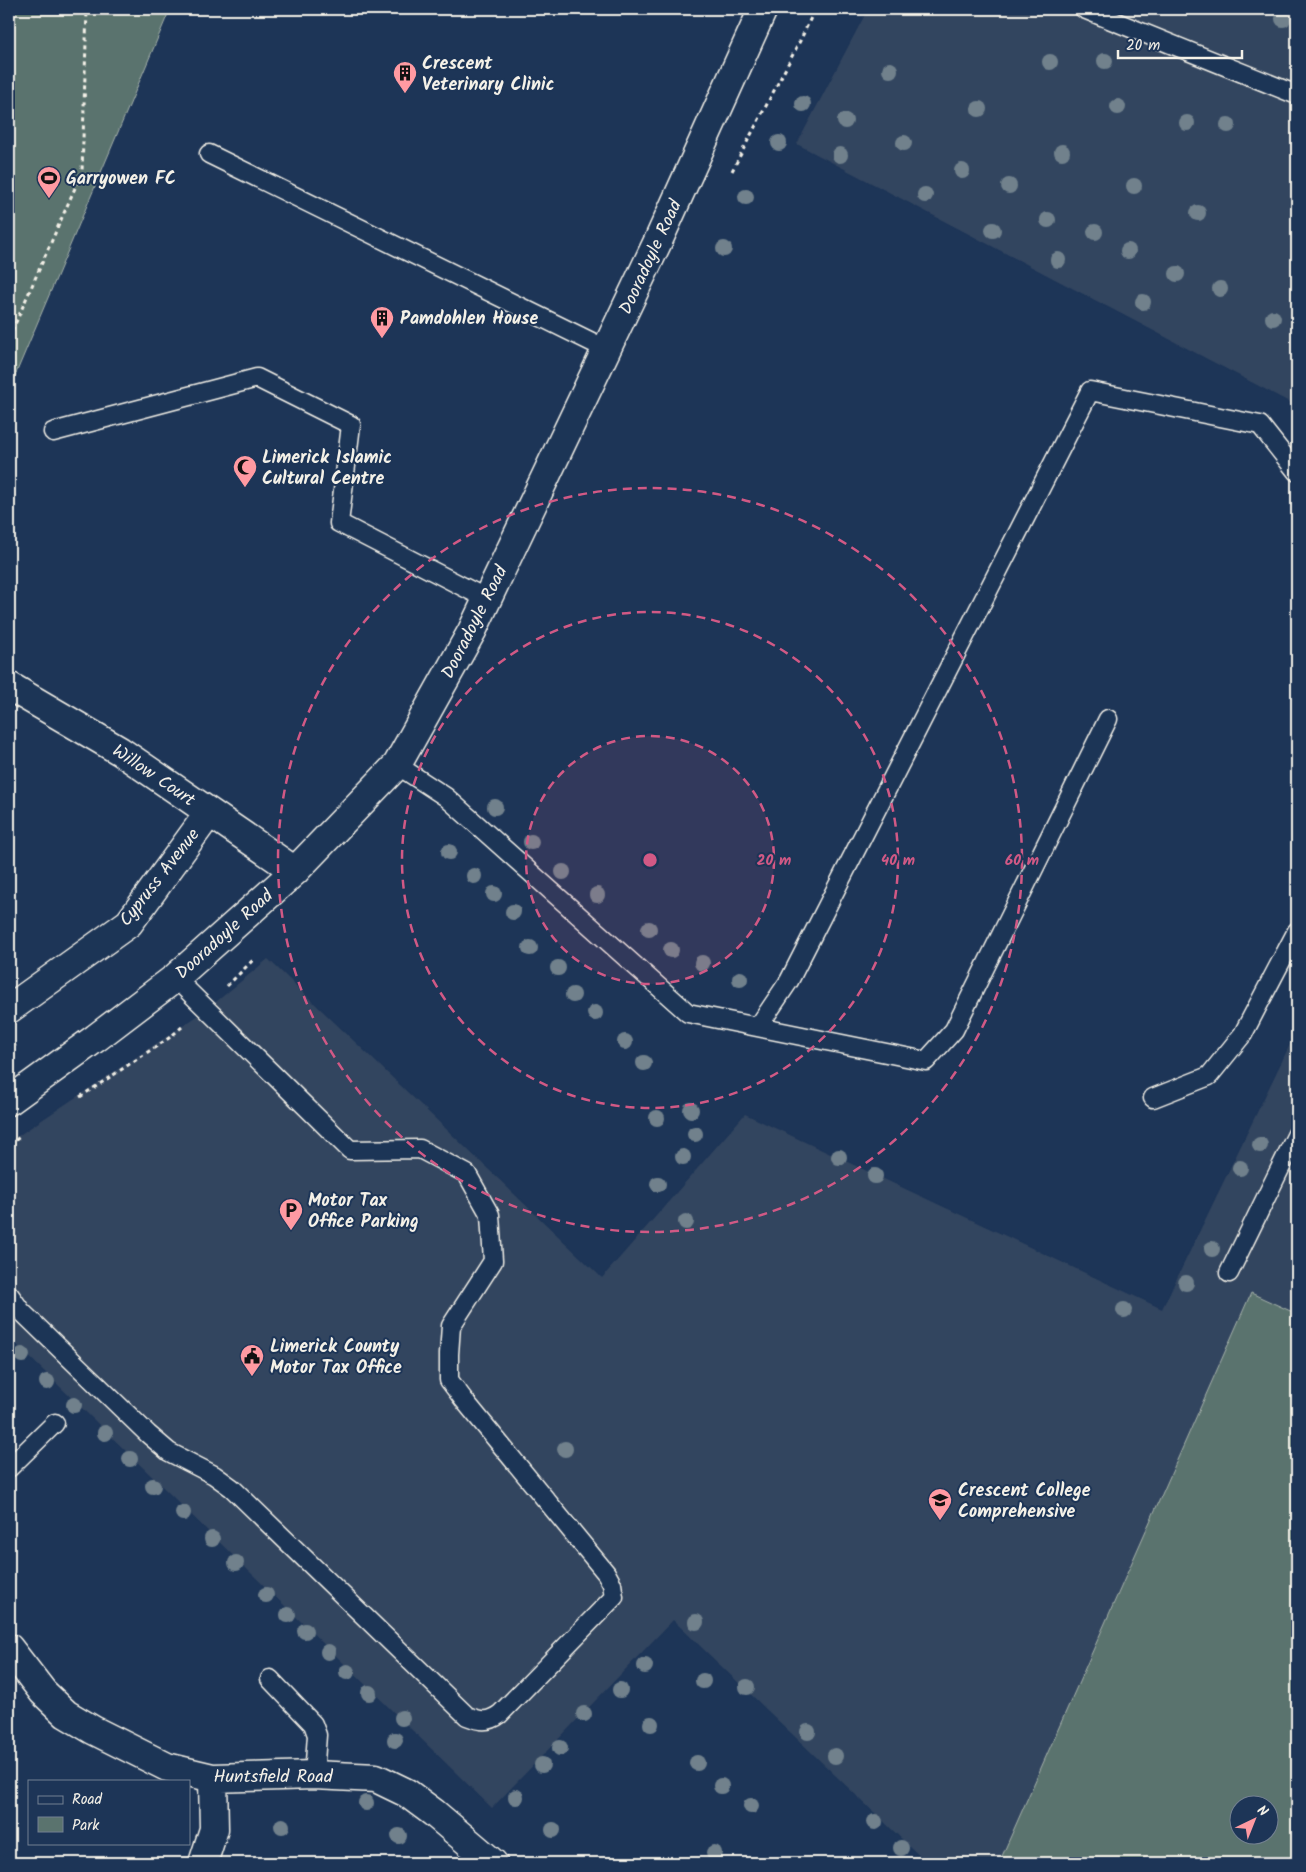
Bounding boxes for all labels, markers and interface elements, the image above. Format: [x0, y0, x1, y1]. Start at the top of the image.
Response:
scale bar [1118, 28, 1242, 60]
text: 20 m [1126, 34, 1160, 58]
place label: Crescent Veterinary Clinic [422, 50, 554, 100]
building icon: Crescent Veterinary Clinic [392, 60, 418, 94]
sports icon: Garryowen FC [36, 165, 62, 199]
place label: Garryowen FC [66, 165, 176, 194]
street label: Dooradoyle Road [612, 195, 691, 320]
building icon: Pamdohlen House [369, 305, 395, 339]
place label: Pamdohlen House [400, 305, 538, 334]
place label: Limerick Islamic Cultural Centre [262, 444, 392, 494]
mosque icon: Limerick Islamic Cultural Centre [232, 454, 258, 488]
street label: Dooradoyle Road [434, 560, 517, 684]
street label: Willow Court [106, 738, 202, 815]
street label: Cypruss Avenue [112, 823, 208, 933]
text: 20 m [757, 849, 791, 873]
text: 40 m [881, 849, 915, 873]
text: 60 m [1005, 849, 1039, 873]
centre of rings [641, 851, 659, 869]
street label: Dooradoyle Road [169, 882, 281, 987]
place label: Motor Tax Office Parking [308, 1187, 419, 1237]
parking icon: Motor Tax Office Parking [278, 1197, 304, 1231]
place label: Limerick County Motor Tax Office [270, 1333, 402, 1383]
public building icon: Limerick County Motor Tax Office [239, 1343, 265, 1377]
place label: Crescent College Comprehensive [958, 1477, 1091, 1527]
school or university icon: Crescent College Comprehensive [927, 1487, 953, 1521]
street label: Huntsfield Road [213, 1763, 334, 1792]
legend [28, 1780, 190, 1844]
text: Road [72, 1788, 103, 1812]
north arrow [1228, 1794, 1278, 1844]
text: N [1251, 1800, 1273, 1822]
text: Park [72, 1814, 100, 1838]

